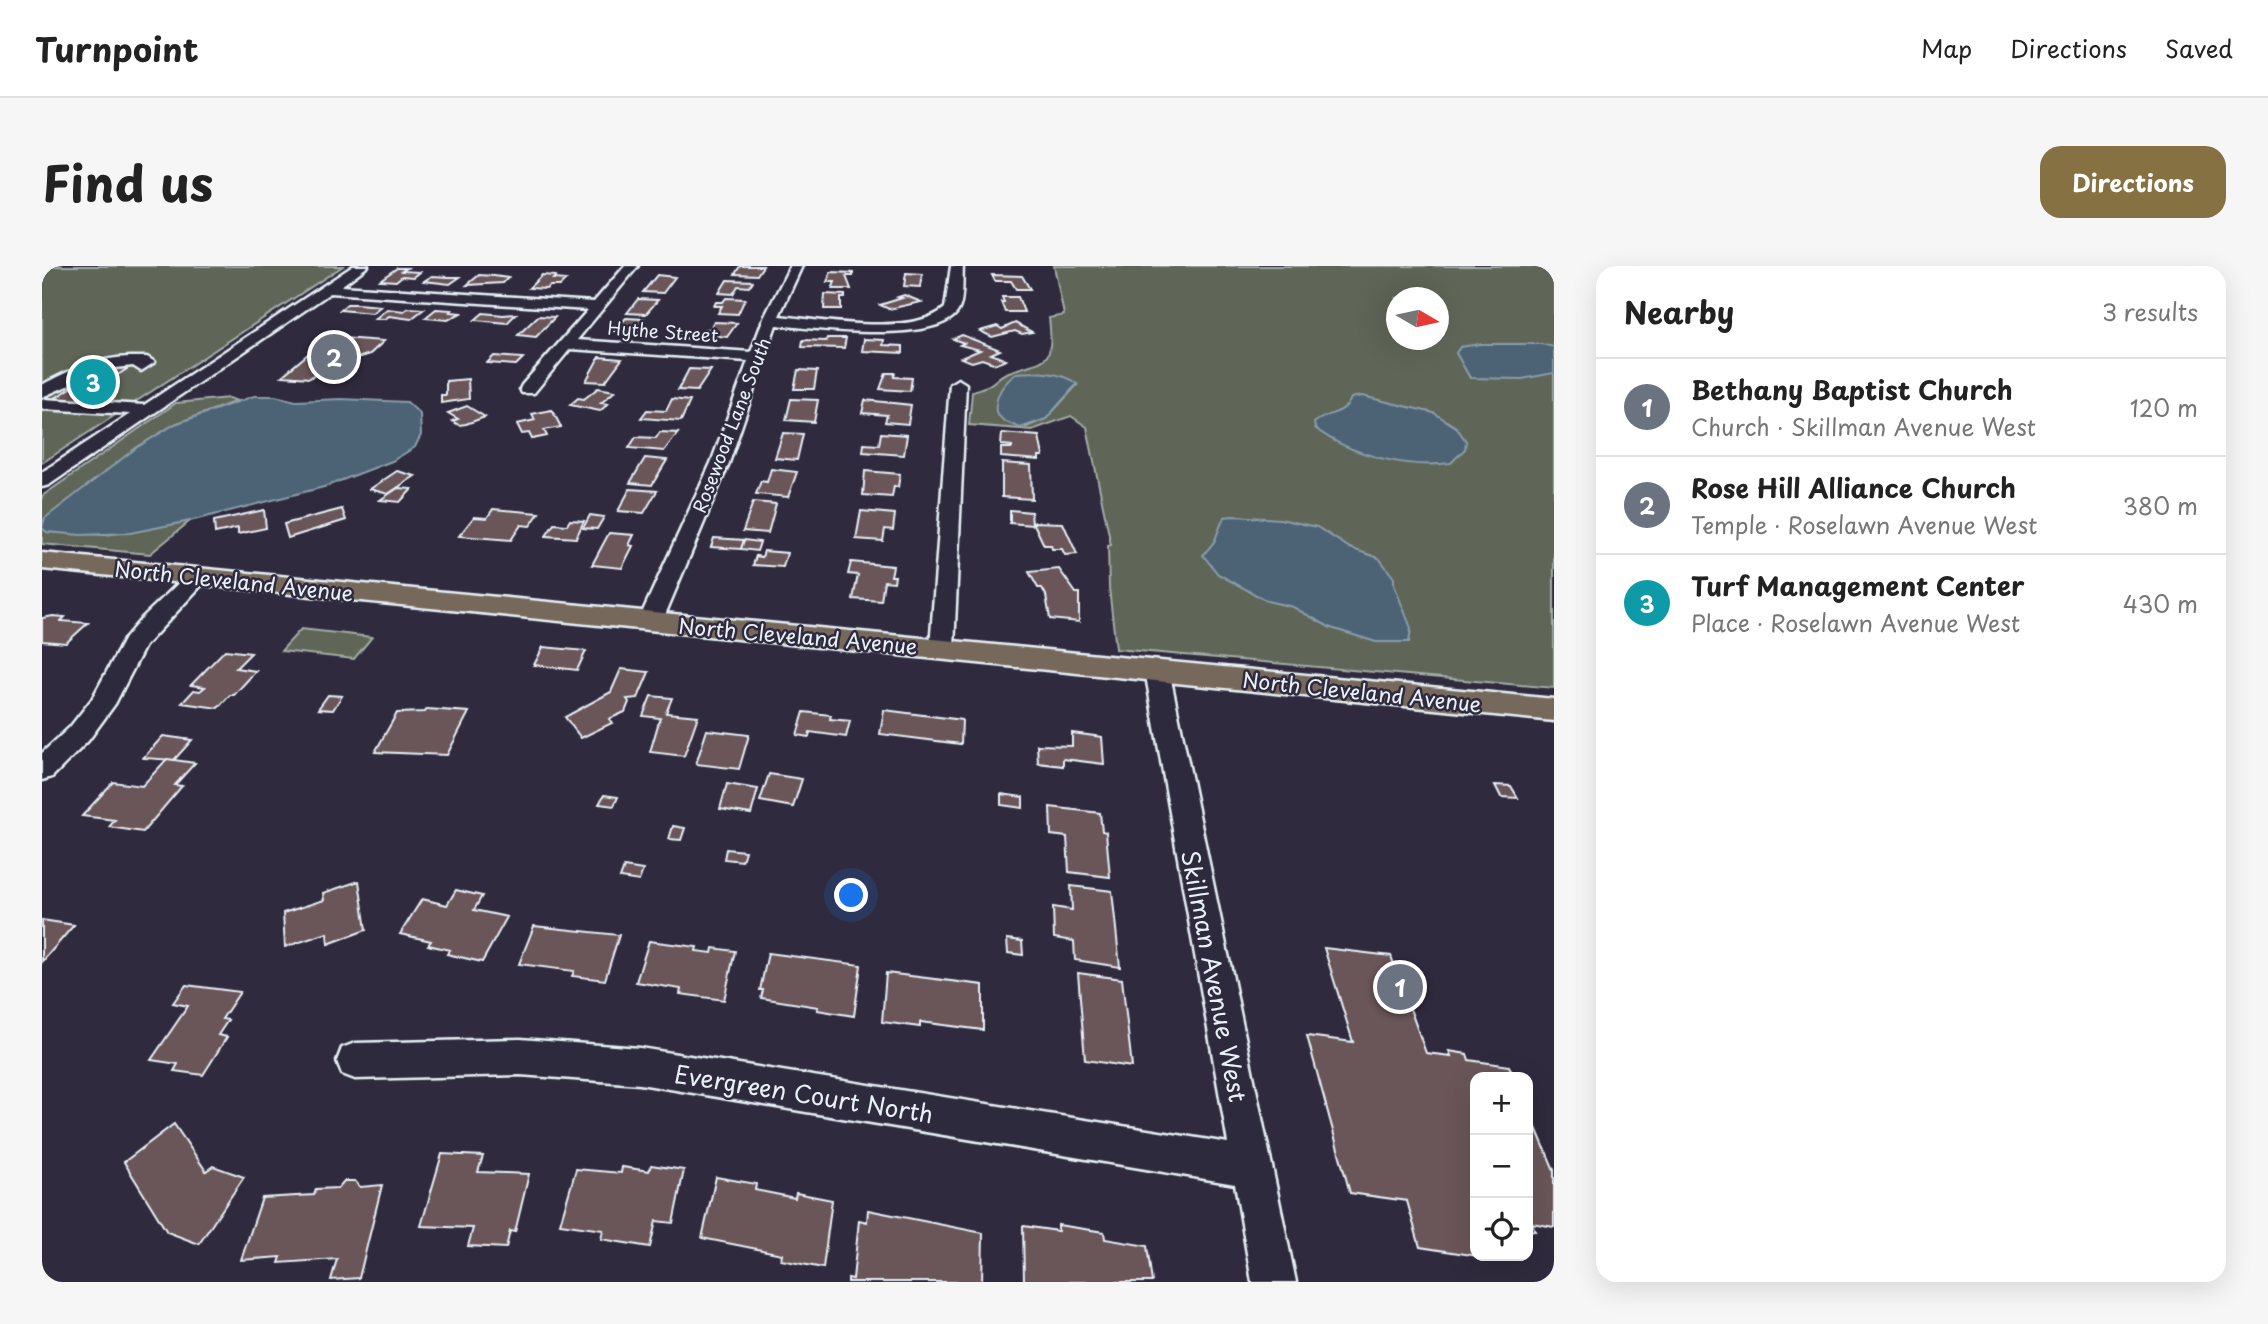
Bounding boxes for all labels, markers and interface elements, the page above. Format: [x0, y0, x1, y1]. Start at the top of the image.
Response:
text: Turnpoint [35, 23, 199, 73]
text: Map [1921, 30, 1972, 66]
text: Directions [2010, 30, 2127, 66]
text: Saved [2165, 30, 2233, 66]
text: Find us [42, 145, 213, 219]
button: Directions [2040, 146, 2226, 218]
north arrow [1386, 287, 1449, 350]
text: Nearby [1624, 289, 1734, 334]
text: 3 results [2102, 294, 2198, 329]
street label: Hythe Street [607, 314, 719, 348]
pin: 2 [311, 331, 357, 383]
street label: Rosewood Lane South [685, 333, 777, 517]
pin: 3 [70, 356, 116, 408]
text: Bethany Baptist Church [1691, 370, 2013, 409]
text: 1 [1642, 390, 1653, 425]
text: 120 m [2130, 390, 2198, 425]
text: Church · Skillman Avenue West [1691, 409, 2036, 444]
text: Rose Hill Alliance Church [1691, 468, 2016, 507]
text: 2 [1639, 488, 1655, 523]
text: 380 m [2123, 488, 2198, 523]
text: Temple · Roselawn Avenue West [1691, 507, 2037, 542]
street label: North Cleveland Avenue [113, 552, 355, 608]
text: Turf Management Center [1691, 566, 2025, 605]
text: 3 [1639, 586, 1655, 621]
text: 430 m [2123, 586, 2198, 621]
text: Place · Roselawn Avenue West [1691, 605, 2020, 640]
street label: North Cleveland Avenue [677, 609, 919, 661]
street label: North Cleveland Avenue [1241, 663, 1483, 719]
street label: Skillman Avenue West [1173, 847, 1257, 1105]
your location [834, 878, 868, 912]
pin: 1 [1377, 961, 1423, 1013]
street label: Evergreen Court North [672, 1055, 936, 1131]
map controls [1470, 1072, 1533, 1261]
button: + [1470, 1072, 1533, 1135]
button: − [1470, 1135, 1533, 1198]
button: locate [1470, 1198, 1533, 1261]

